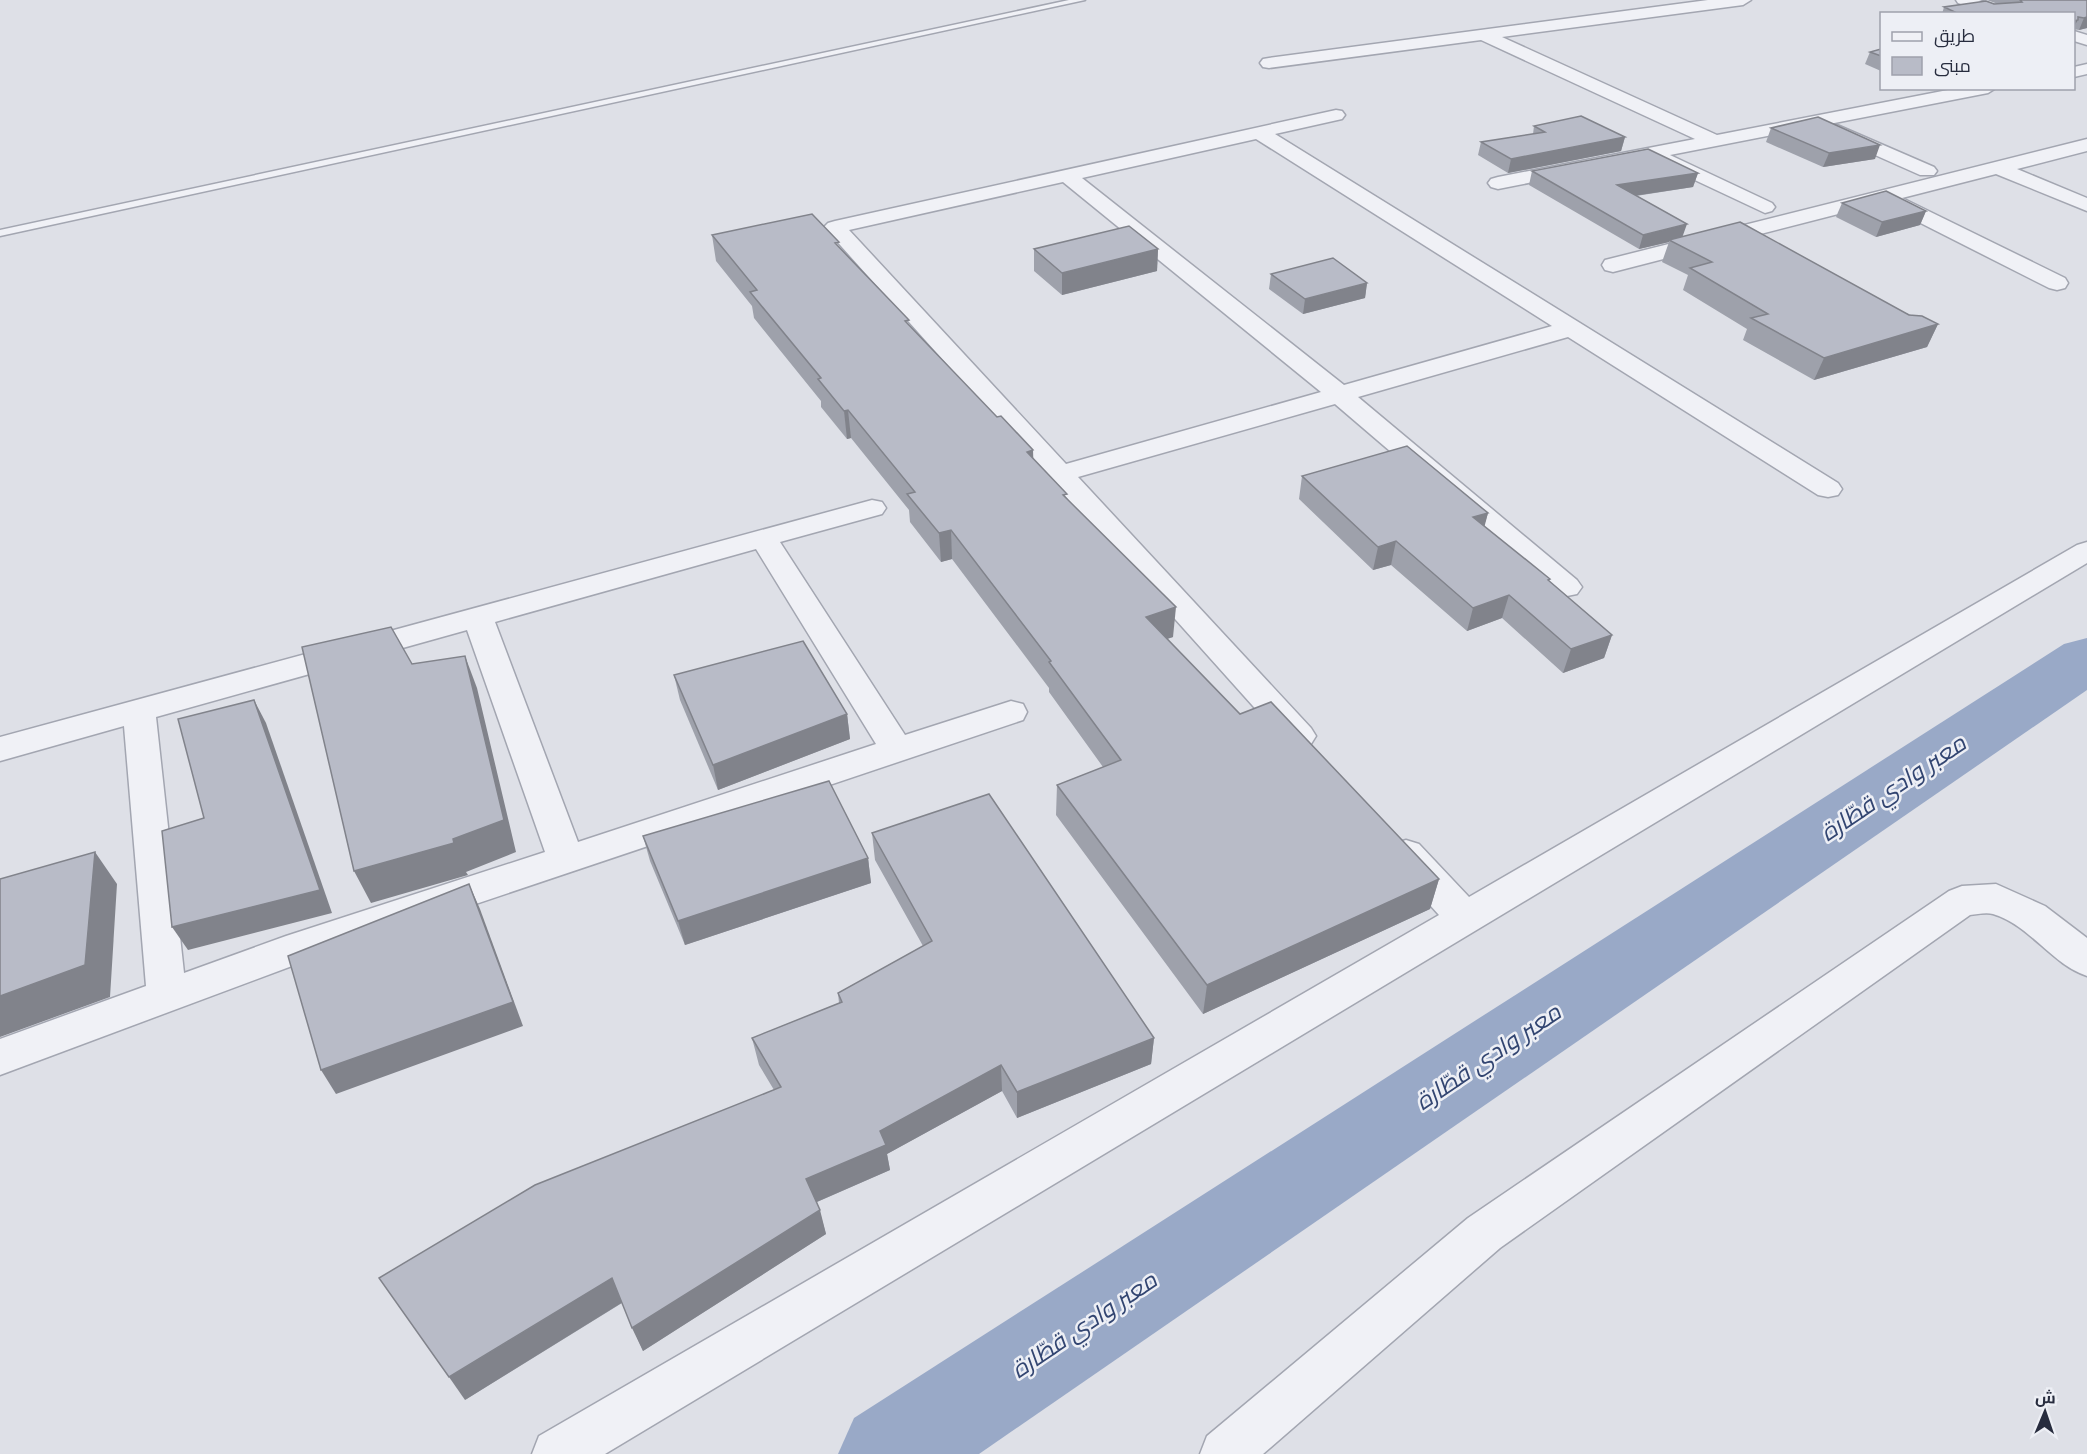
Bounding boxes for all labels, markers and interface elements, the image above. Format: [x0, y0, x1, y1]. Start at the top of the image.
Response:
legend [1880, 12, 2075, 90]
text: طريق [1934, 24, 1975, 48]
text: مبنى [1934, 54, 1971, 77]
water label: معبر وادي قطّارة [1814, 727, 1974, 851]
water label: معبر وادي قطّارة [1409, 996, 1569, 1120]
water label: معبر وادي قطّارة [1005, 1264, 1165, 1388]
north arrow [2015, 1382, 2075, 1442]
text: ش [2035, 1387, 2056, 1407]

